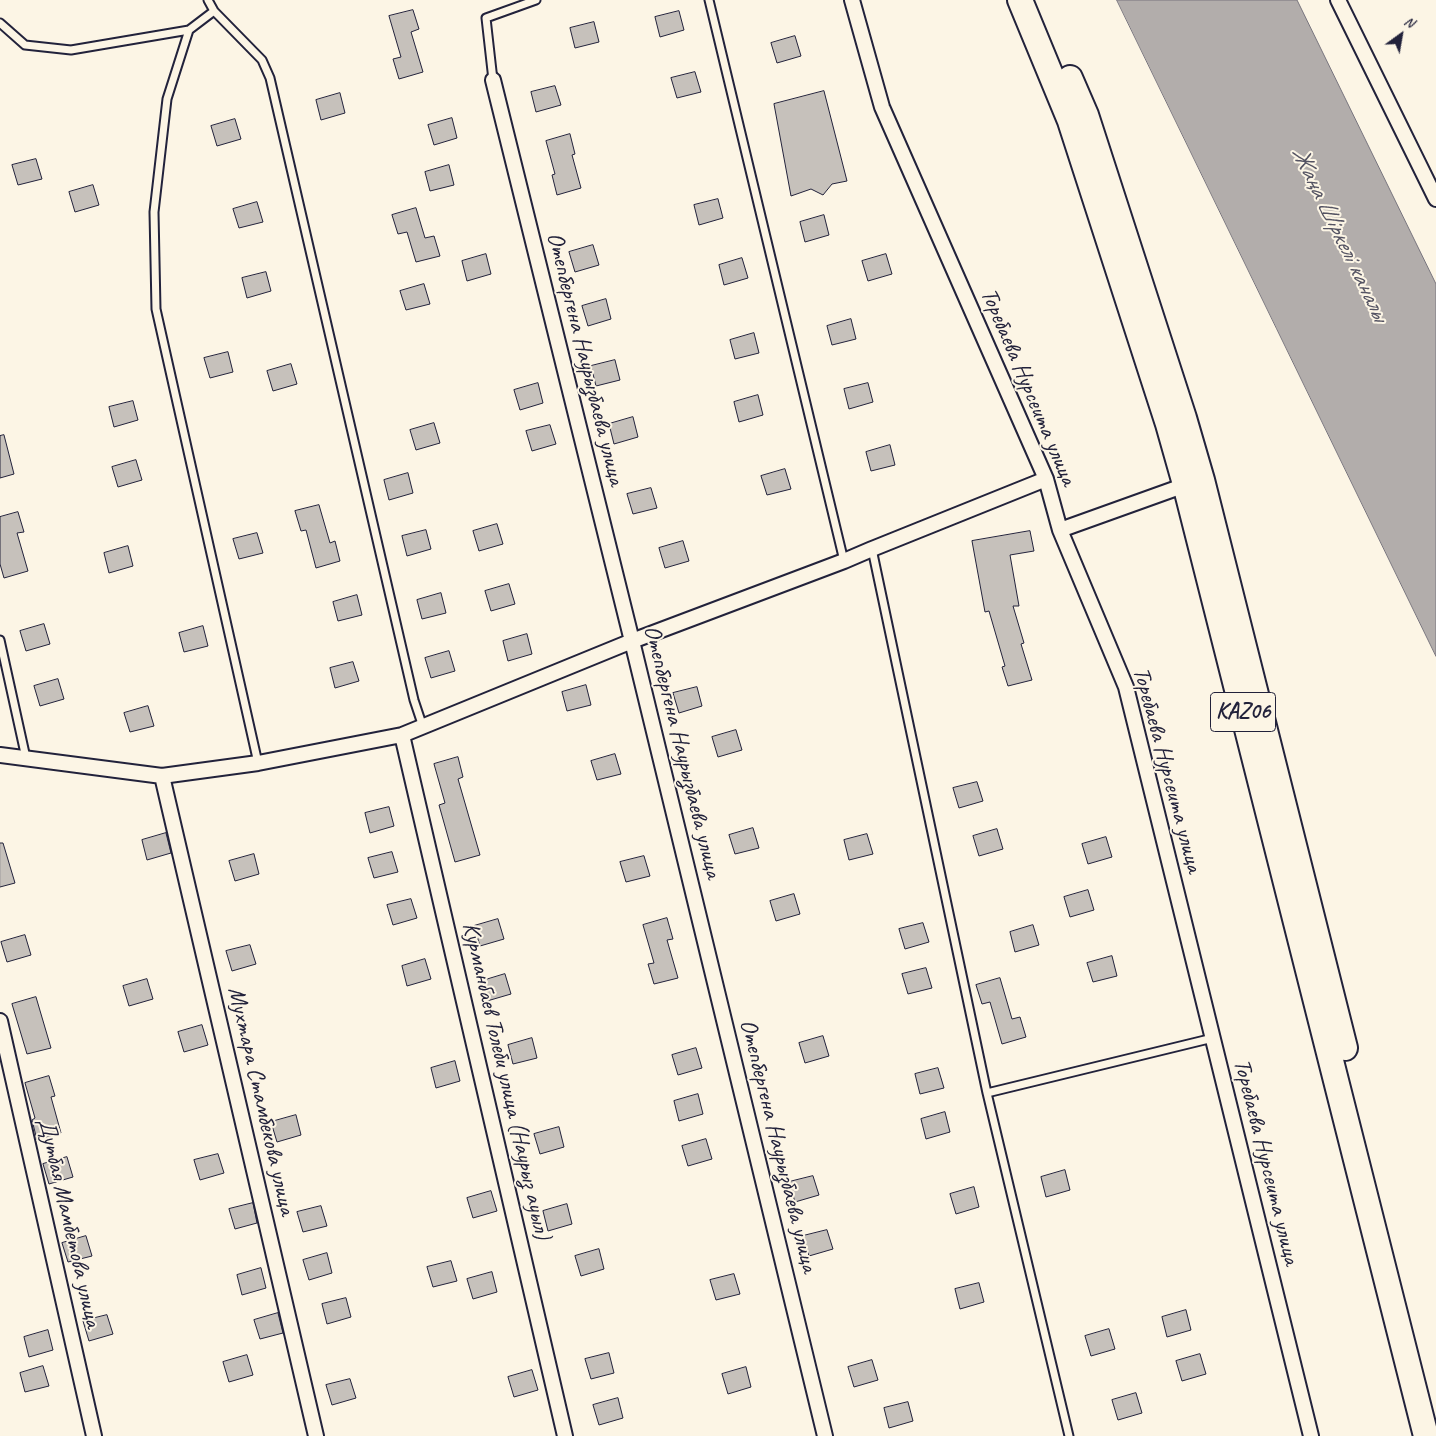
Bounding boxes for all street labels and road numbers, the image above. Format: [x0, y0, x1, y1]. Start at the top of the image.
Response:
street label: Отепбергена Наурызбаева улица [540, 230, 630, 488]
street label: Торебаева Нурсеита улица [973, 284, 1083, 490]
street label: Отепбергена Наурызбаева улица [637, 623, 727, 881]
street label: Торебаева Нурсеита улица [1126, 664, 1208, 876]
road number: KАZ06 [1210, 692, 1276, 732]
street label: Курманбаев Толеби улица (Наурыз ауыл) [455, 920, 557, 1242]
street label: Мухтара Стамбекова улица [221, 984, 301, 1218]
street label: Отепбергена Наурызбаева улица [733, 1017, 823, 1275]
street label: Торебаева Нурсеита улица [1226, 1056, 1306, 1268]
street label: Дутбая Мамбетова улица [31, 1115, 107, 1331]

